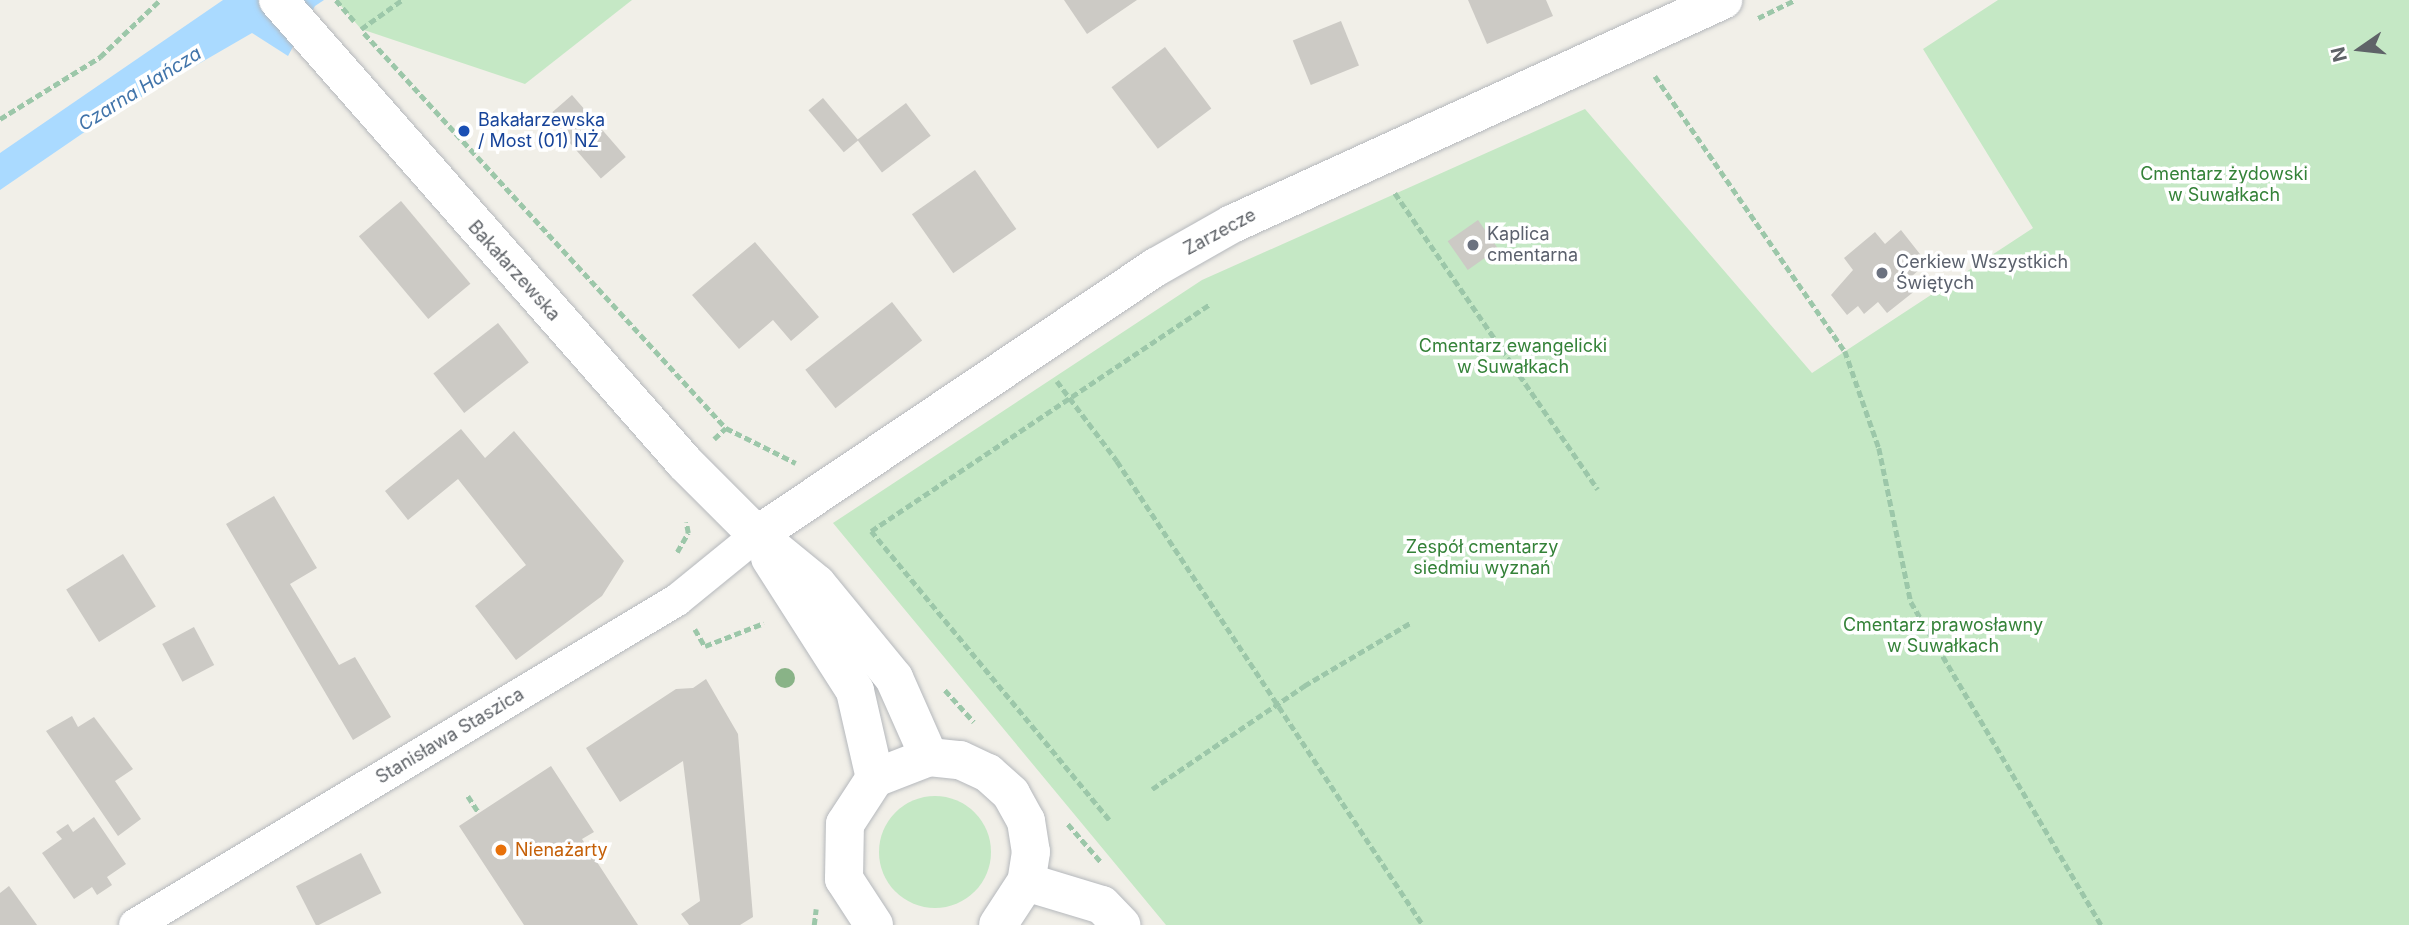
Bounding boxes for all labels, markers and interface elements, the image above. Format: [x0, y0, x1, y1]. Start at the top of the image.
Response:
north arrow [2325, 14, 2395, 84]
water label: Czarna Hańcza [74, 42, 206, 136]
text: N [2326, 44, 2352, 64]
place label: Bakałarzewska / Most (01) NŻ [478, 110, 605, 152]
marker: Bakałarzewska / Most (01) NŻ [456, 123, 472, 139]
park label: Cmentarz żydowski w Suwałkach [2140, 164, 2308, 206]
street label: Zarzecze [1180, 204, 1260, 260]
street label: Bakałarzewska [463, 217, 565, 325]
place label: Kaplica cmentarna [1487, 224, 1578, 266]
marker: Kaplica cmentarna [1465, 237, 1481, 253]
place label: Cerkiew Wszystkich Świętych [1896, 252, 2068, 294]
marker: Cerkiew Wszystkich Świętych [1874, 265, 1890, 281]
park label: Cmentarz ewangelicki w Suwałkach [1419, 336, 1607, 378]
park label: Zespół cmentarzy siedmiu wyznań [1406, 537, 1558, 580]
park label: Cmentarz prawosławny w Suwałkach [1843, 615, 2043, 658]
street label: Stanisława Staszica [372, 683, 528, 789]
place label: Nienażarty [515, 839, 608, 861]
marker: Nienażarty [493, 842, 509, 858]

